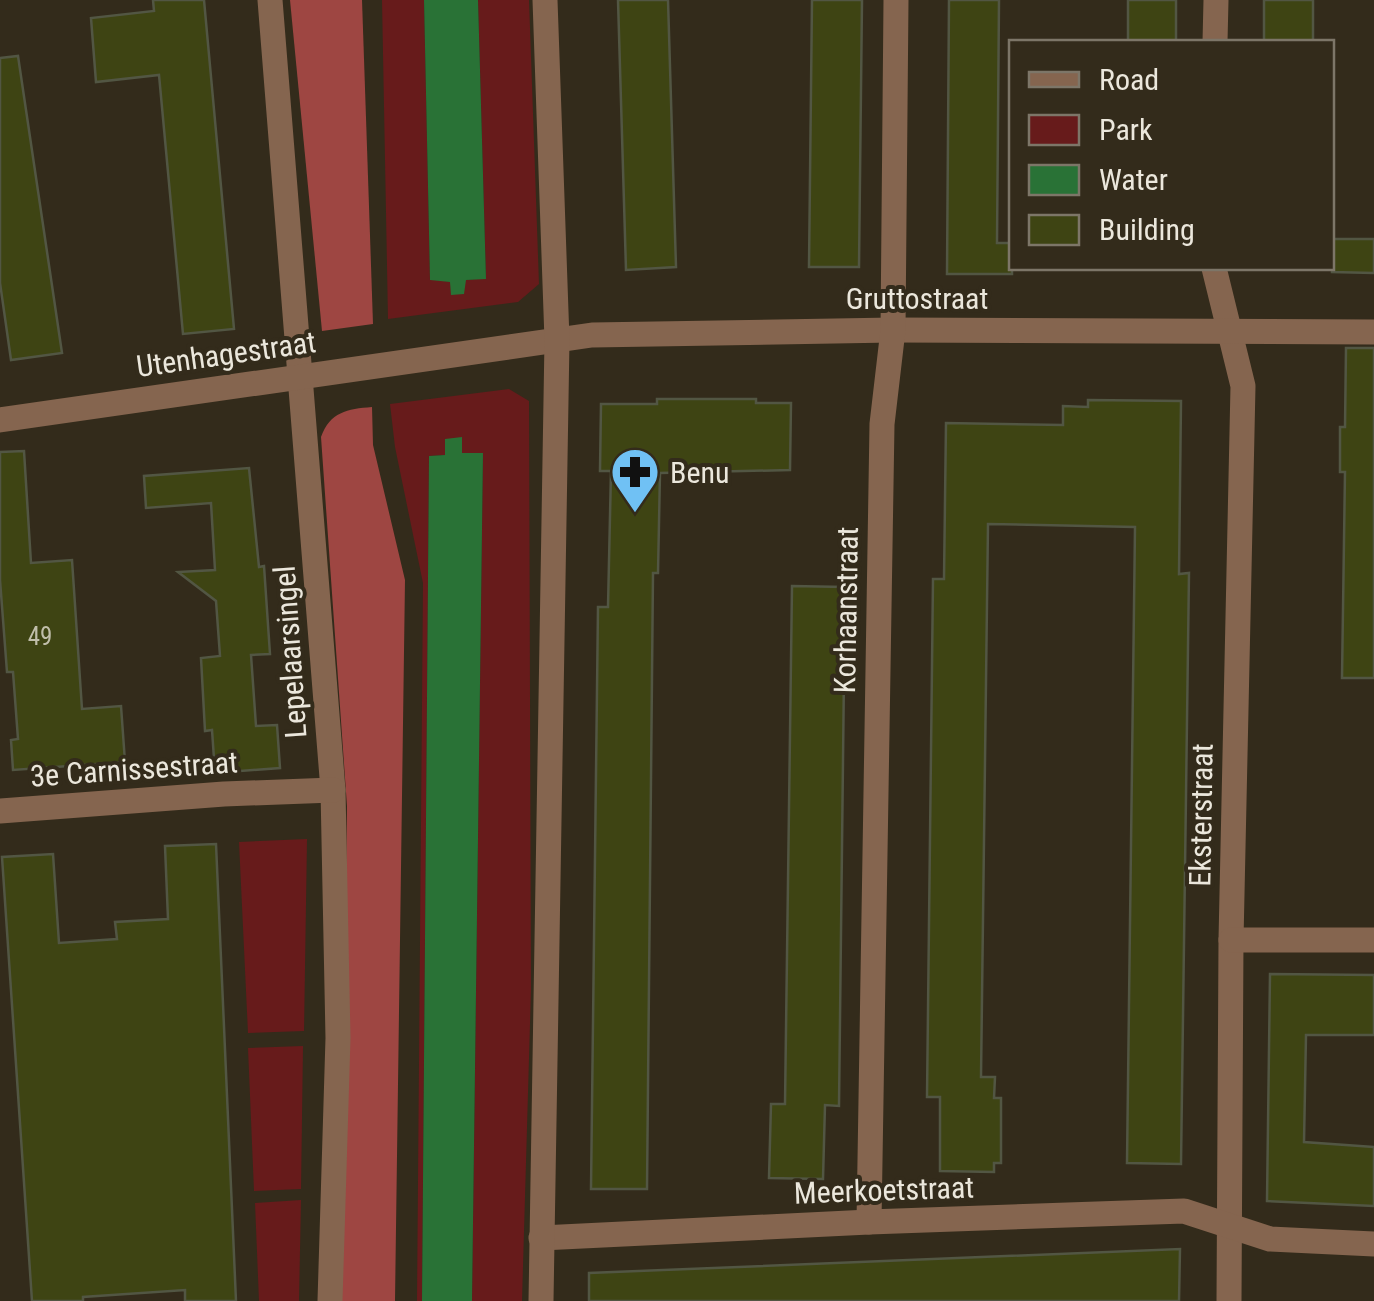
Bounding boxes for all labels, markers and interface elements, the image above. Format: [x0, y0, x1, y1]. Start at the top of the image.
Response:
legend [1009, 40, 1334, 270]
text: Road [1099, 62, 1159, 97]
text: Park [1099, 112, 1153, 147]
text: Water [1099, 162, 1168, 197]
text: Building [1099, 212, 1195, 247]
street label: Gruttostraat [846, 281, 988, 316]
street label: Utenhagestraat [134, 324, 318, 384]
pharmacy icon: Benu [609, 446, 661, 514]
place label: Benu [670, 455, 729, 490]
street label: Korhaanstraat [827, 526, 865, 694]
street label: Lepelaarsingel [267, 565, 313, 739]
house number: 49 [28, 622, 52, 651]
street label: Eksterstraat [1182, 743, 1220, 887]
street label: 3e Carnissestraat [29, 744, 239, 794]
street label: Meerkoetstraat [793, 1169, 975, 1211]

